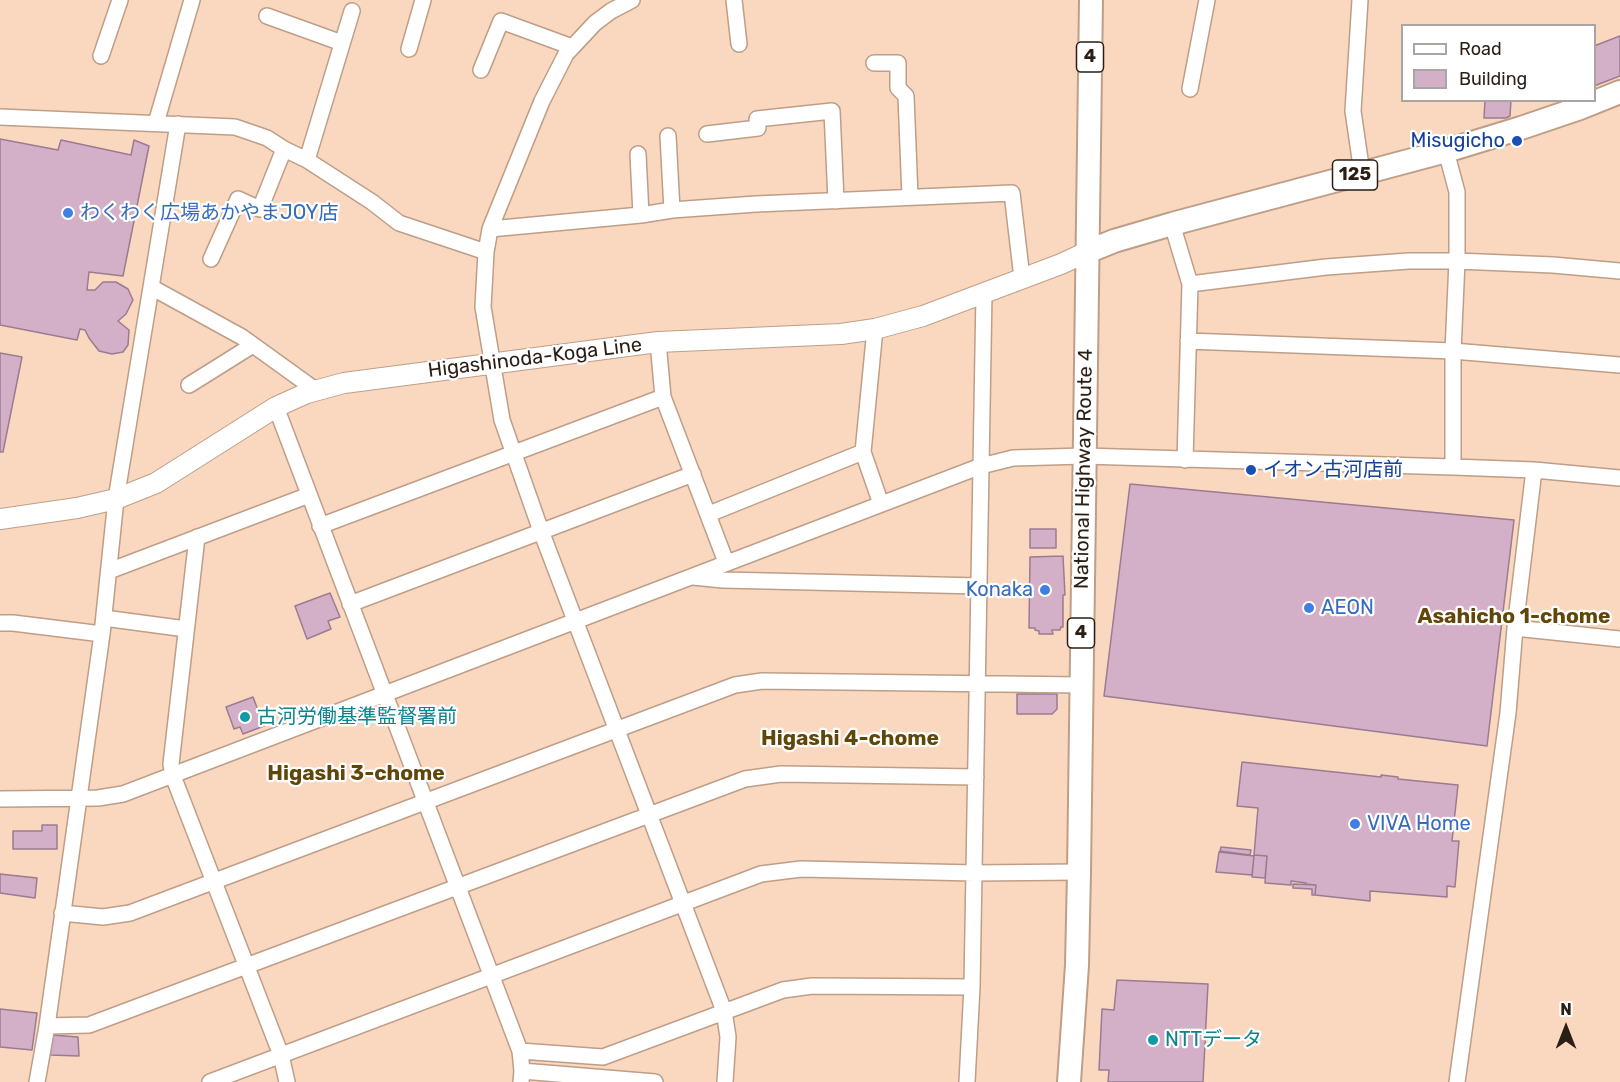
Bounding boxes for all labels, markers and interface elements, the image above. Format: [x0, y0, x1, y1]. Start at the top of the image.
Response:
legend [1401, 24, 1596, 102]
text: Road [1459, 38, 1502, 60]
road number: 4 [1076, 42, 1104, 72]
text: Building [1459, 68, 1527, 90]
place label: Misugicho [1411, 129, 1505, 153]
marker: Misugicho [1510, 134, 1524, 148]
road number: 125 [1332, 160, 1378, 190]
place label: わくわく広場あかやまJOY店 [80, 201, 339, 225]
marker: わくわく広場あかやまJOY店 [61, 206, 75, 220]
street label: Higashinoda-Koga Line [427, 333, 643, 383]
street label: National Highway Route 4 [1070, 349, 1098, 589]
place label: イオン古河店前 [1263, 458, 1403, 482]
marker: イオン古河店前 [1244, 463, 1258, 477]
place label: Konaka [966, 578, 1033, 602]
marker: Konaka [1038, 583, 1052, 597]
place label: AEON [1321, 596, 1374, 620]
marker: AEON [1302, 601, 1316, 615]
district label: Asahicho 1-chome [1417, 604, 1611, 630]
road number: 4 [1068, 618, 1094, 648]
place label: 古河労働基準監督署前 [257, 705, 457, 729]
marker: 古河労働基準監督署前 [238, 710, 252, 724]
district label: Higashi 4-chome [761, 726, 939, 752]
district label: Higashi 3-chome [267, 761, 445, 787]
place label: VIVA Home [1367, 812, 1471, 836]
marker: VIVA Home [1348, 817, 1362, 831]
north arrow [1536, 998, 1596, 1058]
text: N [1560, 1000, 1572, 1019]
place label: NTTデータ [1165, 1028, 1262, 1052]
marker: NTTデータ [1146, 1033, 1160, 1047]

